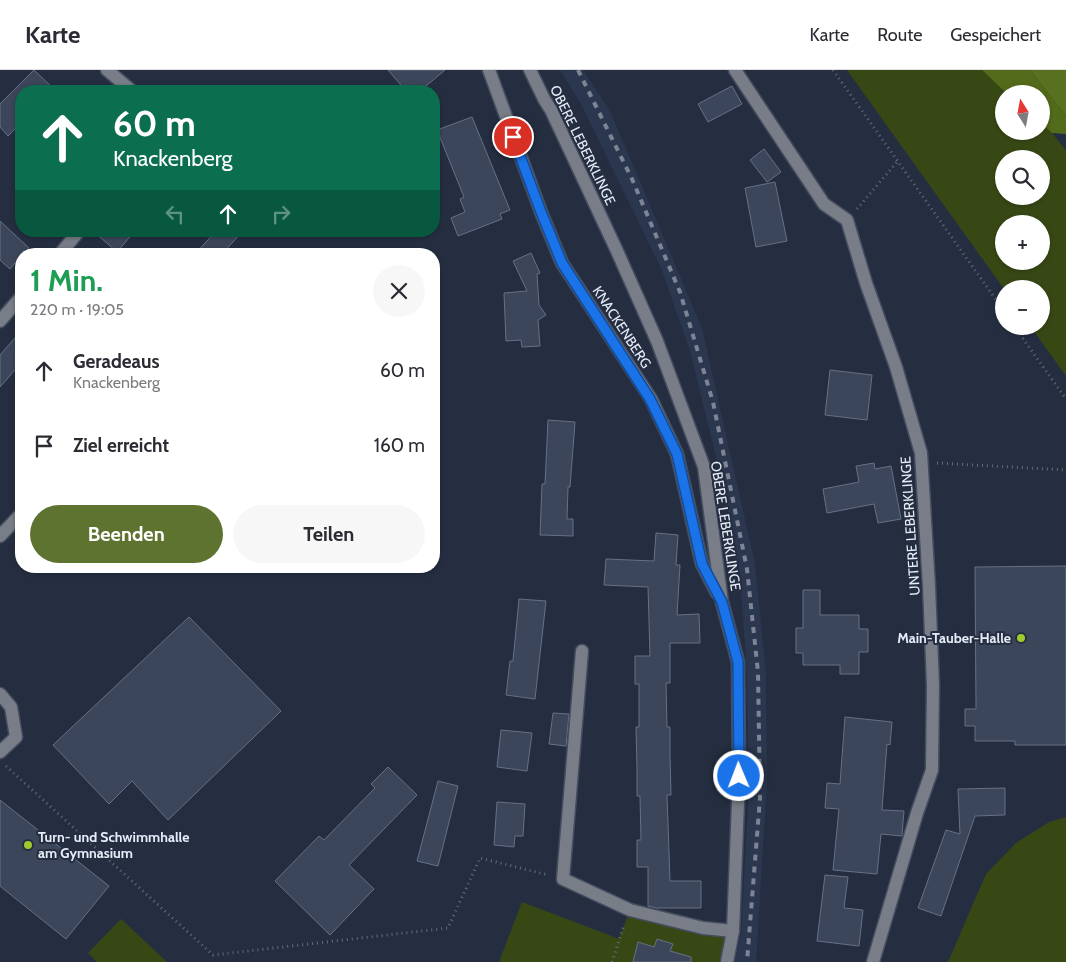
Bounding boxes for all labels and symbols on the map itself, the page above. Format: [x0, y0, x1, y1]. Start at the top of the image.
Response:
street label: OBERE LEBERKLINGE [546, 82, 620, 208]
north arrow [995, 85, 1050, 140]
pin [492, 116, 534, 158]
street label: KNACKENBERG [589, 283, 655, 371]
street label: UNTERE LEBERKLINGE [896, 456, 924, 596]
street label: OBERE LEBERKLINGE [707, 460, 745, 592]
place label: Main-Tauber-Halle [897, 629, 1011, 647]
marker: Main-Tauber-Halle [1015, 632, 1027, 644]
position arrow [712, 749, 764, 801]
place label: Turn- und Schwimmhalle am Gymnasium [38, 828, 189, 862]
marker: Turn- und Schwimmhalle am Gymnasium [22, 839, 34, 851]

